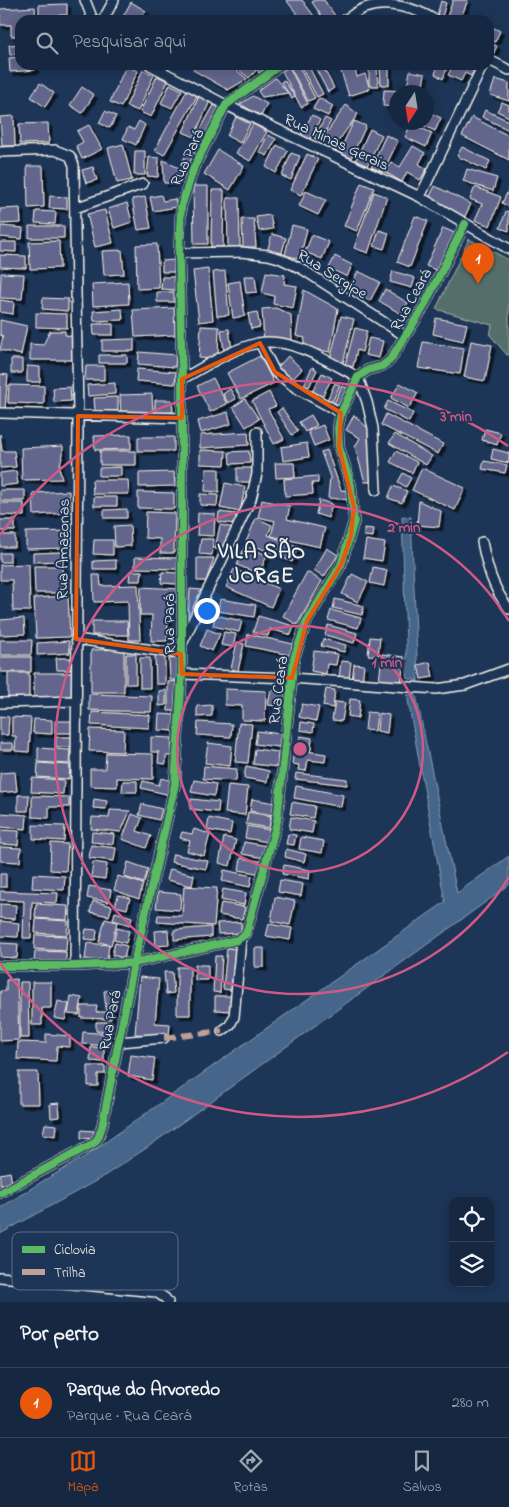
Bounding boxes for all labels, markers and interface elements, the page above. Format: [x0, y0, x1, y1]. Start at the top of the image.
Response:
search box [15, 15, 494, 70]
icon: search [33, 29, 61, 57]
text: Pesquisar aqui [73, 29, 186, 56]
north arrow [389, 85, 434, 130]
street label: Rua Minas Gerais [280, 108, 393, 178]
street label: Rua Pará [165, 125, 211, 190]
pin: 1 [462, 243, 494, 284]
street label: Rua Sergipe [292, 244, 372, 306]
street label: Rua Ceará [385, 264, 439, 336]
text: 3 min [439, 406, 472, 428]
street label: Rua Amazonas [51, 498, 77, 600]
text: 2 min [387, 517, 421, 539]
district label: VILA SÃO JORGE [217, 537, 306, 592]
street label: Rua Pará [158, 594, 182, 654]
your location [194, 598, 220, 624]
text: 1 min [372, 652, 403, 674]
street label: Rua Ceará [263, 655, 295, 726]
centre of rings [291, 740, 309, 758]
street label: Rua Pará [93, 988, 129, 1052]
map controls [449, 1197, 494, 1287]
button: locate [449, 1197, 494, 1242]
legend [12, 1232, 178, 1290]
text: Ciclovia [54, 1240, 96, 1261]
button: layers [449, 1242, 494, 1287]
text: Trilha [54, 1263, 85, 1284]
text: Por perto [20, 1320, 99, 1350]
text: Parque do Arvoredo [67, 1377, 220, 1404]
text: 1 [33, 1391, 39, 1415]
text: 280 m [452, 1391, 489, 1415]
text: Parque · Rua Ceará [67, 1404, 191, 1428]
tab: Mapa [67, 1447, 99, 1498]
tab: Rotas [234, 1447, 268, 1498]
tab: Salvos [403, 1447, 442, 1498]

